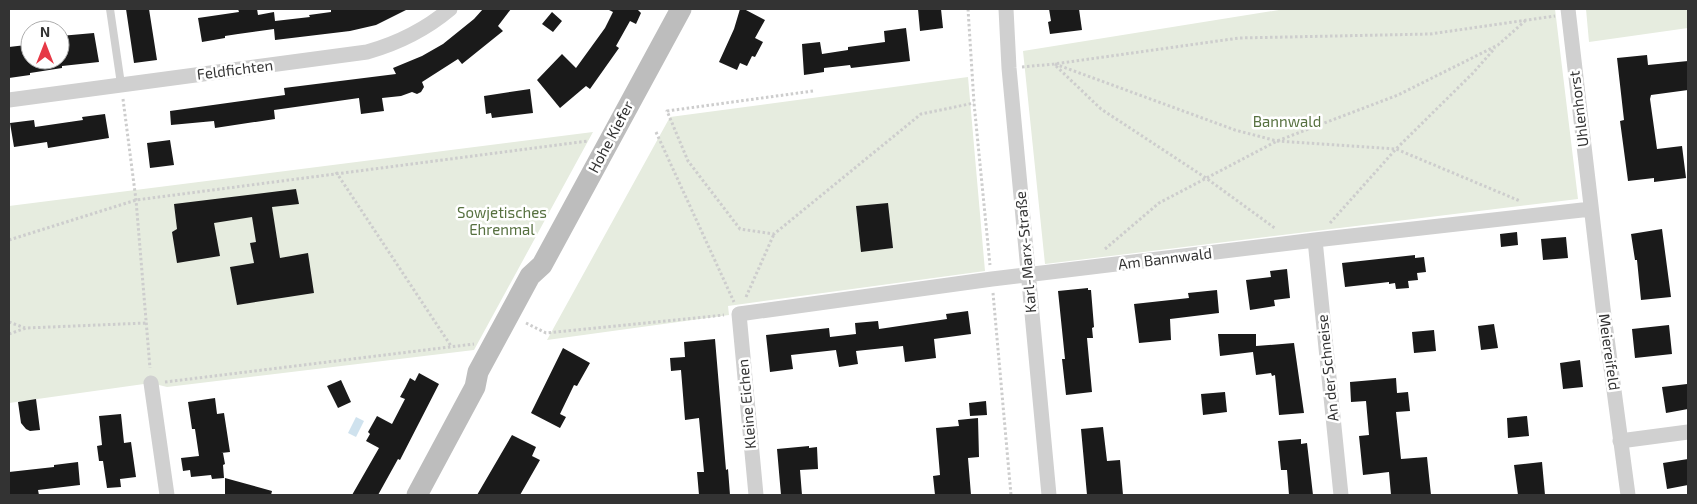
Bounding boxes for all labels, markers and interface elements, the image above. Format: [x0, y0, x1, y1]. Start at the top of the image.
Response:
north arrow [20, 20, 70, 70]
text: N [40, 23, 50, 40]
street label: Feldfichten [196, 55, 274, 83]
street label: Uhlenhorst [1564, 70, 1592, 148]
street label: Hohe Kiefer [584, 97, 637, 176]
park label: Bannwald [1253, 112, 1321, 130]
street label: Karl-Marx-Straße [1011, 190, 1039, 314]
park label: Sowjetisches Ehrenmal [457, 203, 547, 238]
street label: Am Bannwald [1117, 243, 1213, 273]
street label: Meiereifeld [1596, 312, 1624, 391]
street label: An der Schneise [1312, 314, 1342, 423]
street label: Kleine Eichen [733, 358, 759, 450]

